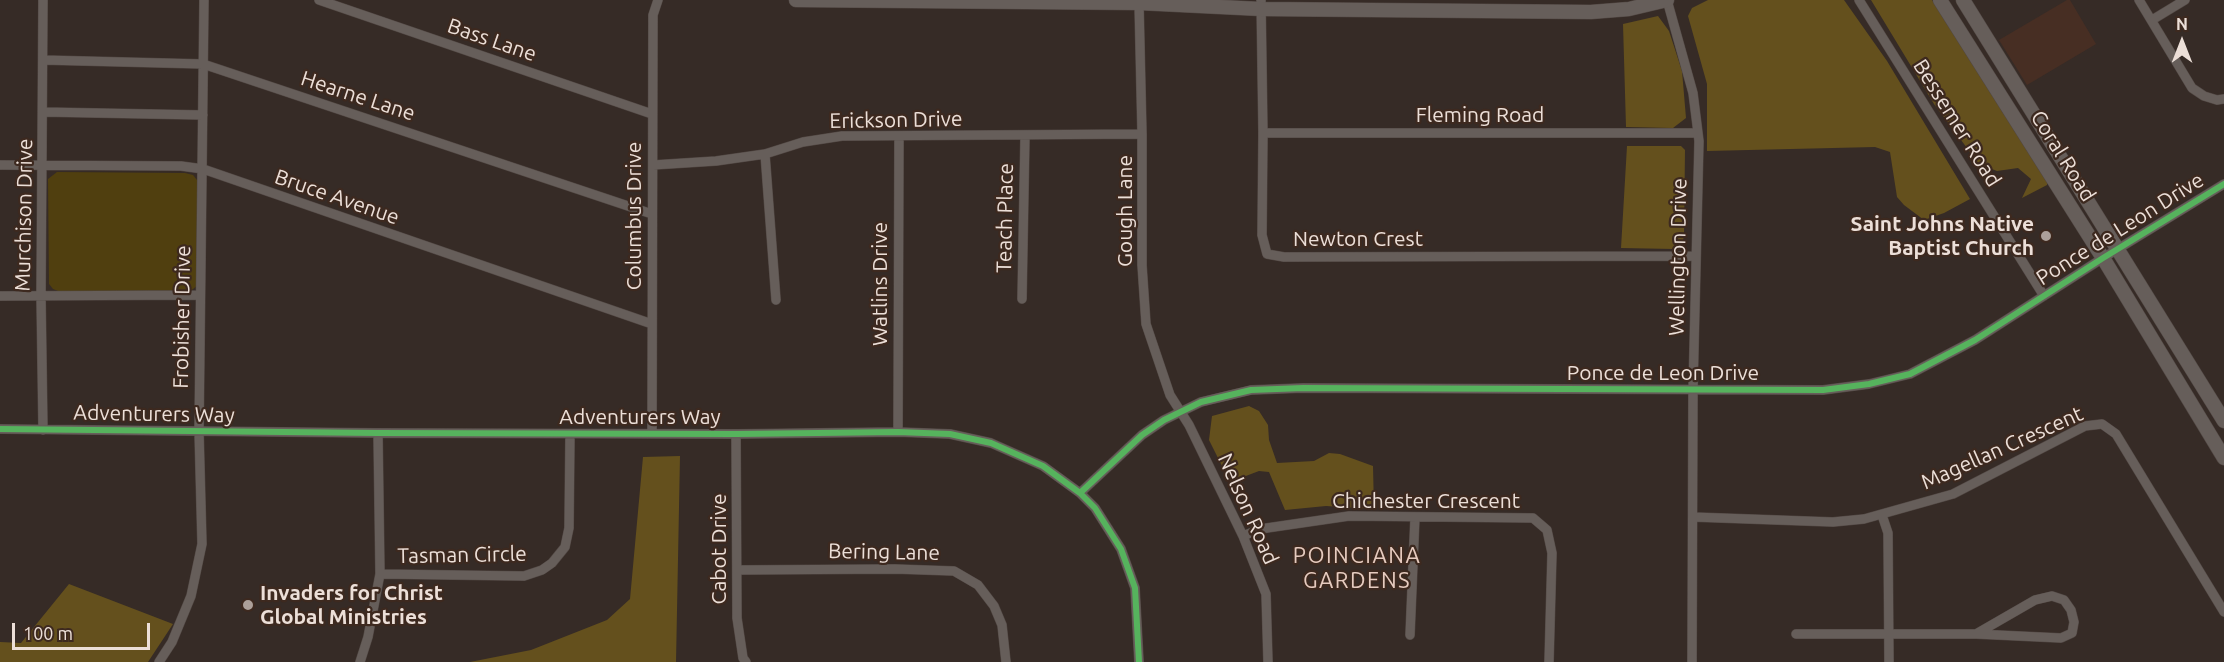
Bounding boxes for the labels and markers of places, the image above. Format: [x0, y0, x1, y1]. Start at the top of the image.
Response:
place label: Saint Johns Native Baptist Church [1851, 211, 2034, 261]
marker: Saint Johns Native Baptist Church [2039, 229, 2053, 243]
place label: Invaders for Christ Global Ministries [260, 580, 443, 630]
marker: Invaders for Christ Global Ministries [241, 598, 255, 612]

